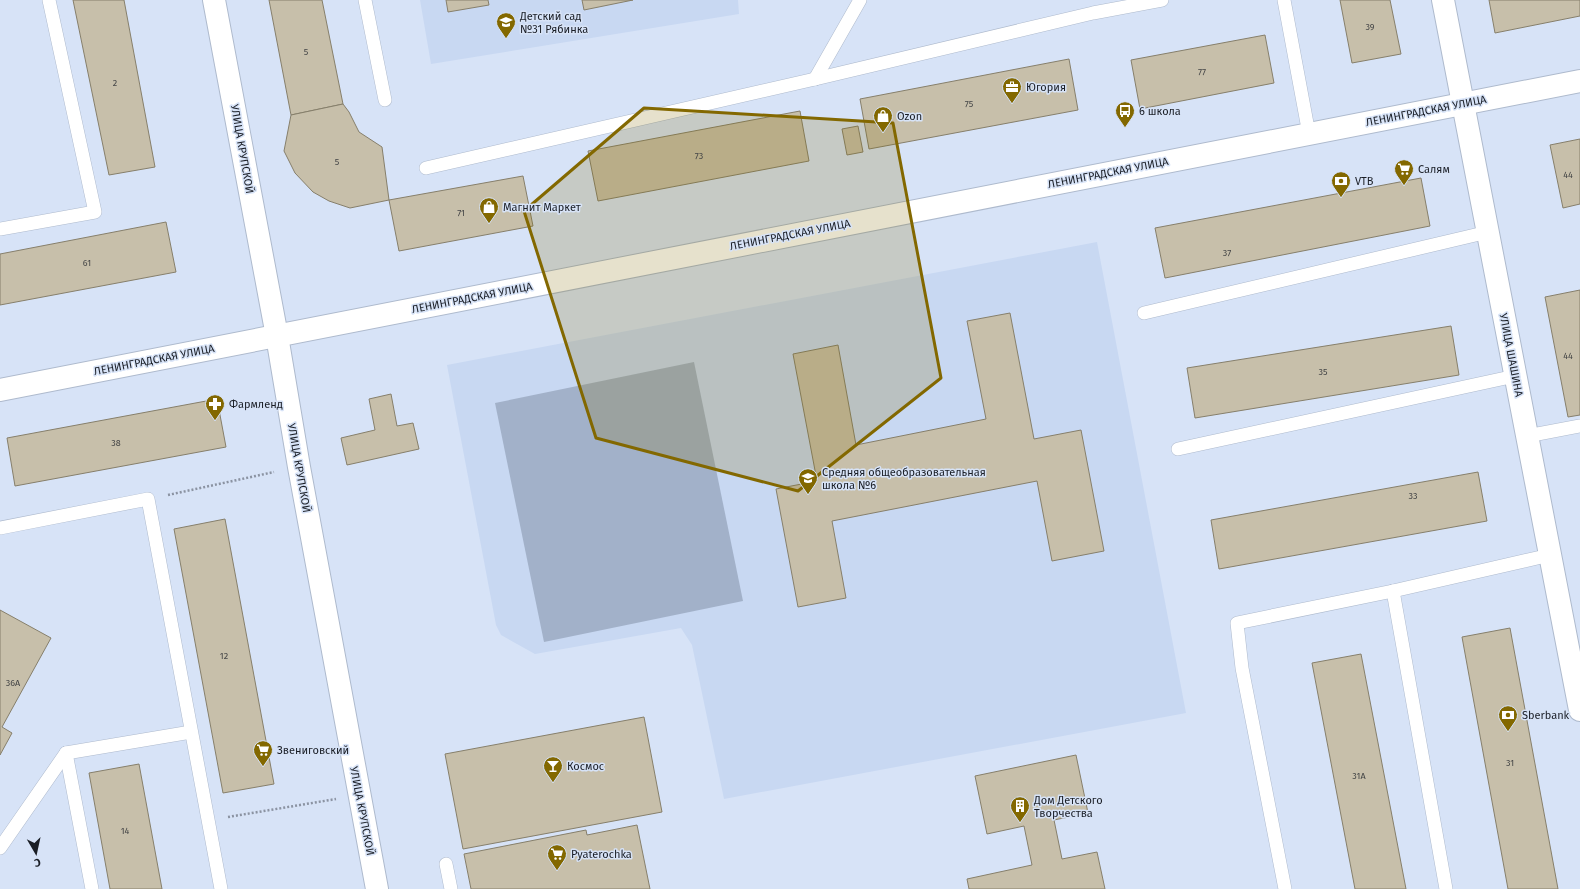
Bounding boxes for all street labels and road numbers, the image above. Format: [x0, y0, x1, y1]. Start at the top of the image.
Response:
street label: ЛЕНИНГРАДСКАЯ УЛИЦА [1365, 93, 1488, 129]
street label: УЛИЦА КРУПСКОЙ [228, 103, 256, 195]
street label: ЛЕНИНГРАДСКАЯ УЛИЦА [1047, 155, 1170, 191]
street label: ЛЕНИНГРАДСКАЯ УЛИЦА [729, 217, 852, 253]
street label: ЛЕНИНГРАДСКАЯ УЛИЦА [411, 280, 534, 316]
street label: УЛИЦА ШАШИНА [1497, 312, 1526, 399]
street label: ЛЕНИНГРАДСКАЯ УЛИЦА [93, 342, 216, 378]
street label: УЛИЦА КРУПСКОЙ [285, 422, 313, 514]
street label: УЛИЦА КРУПСКОЙ [347, 765, 377, 857]

